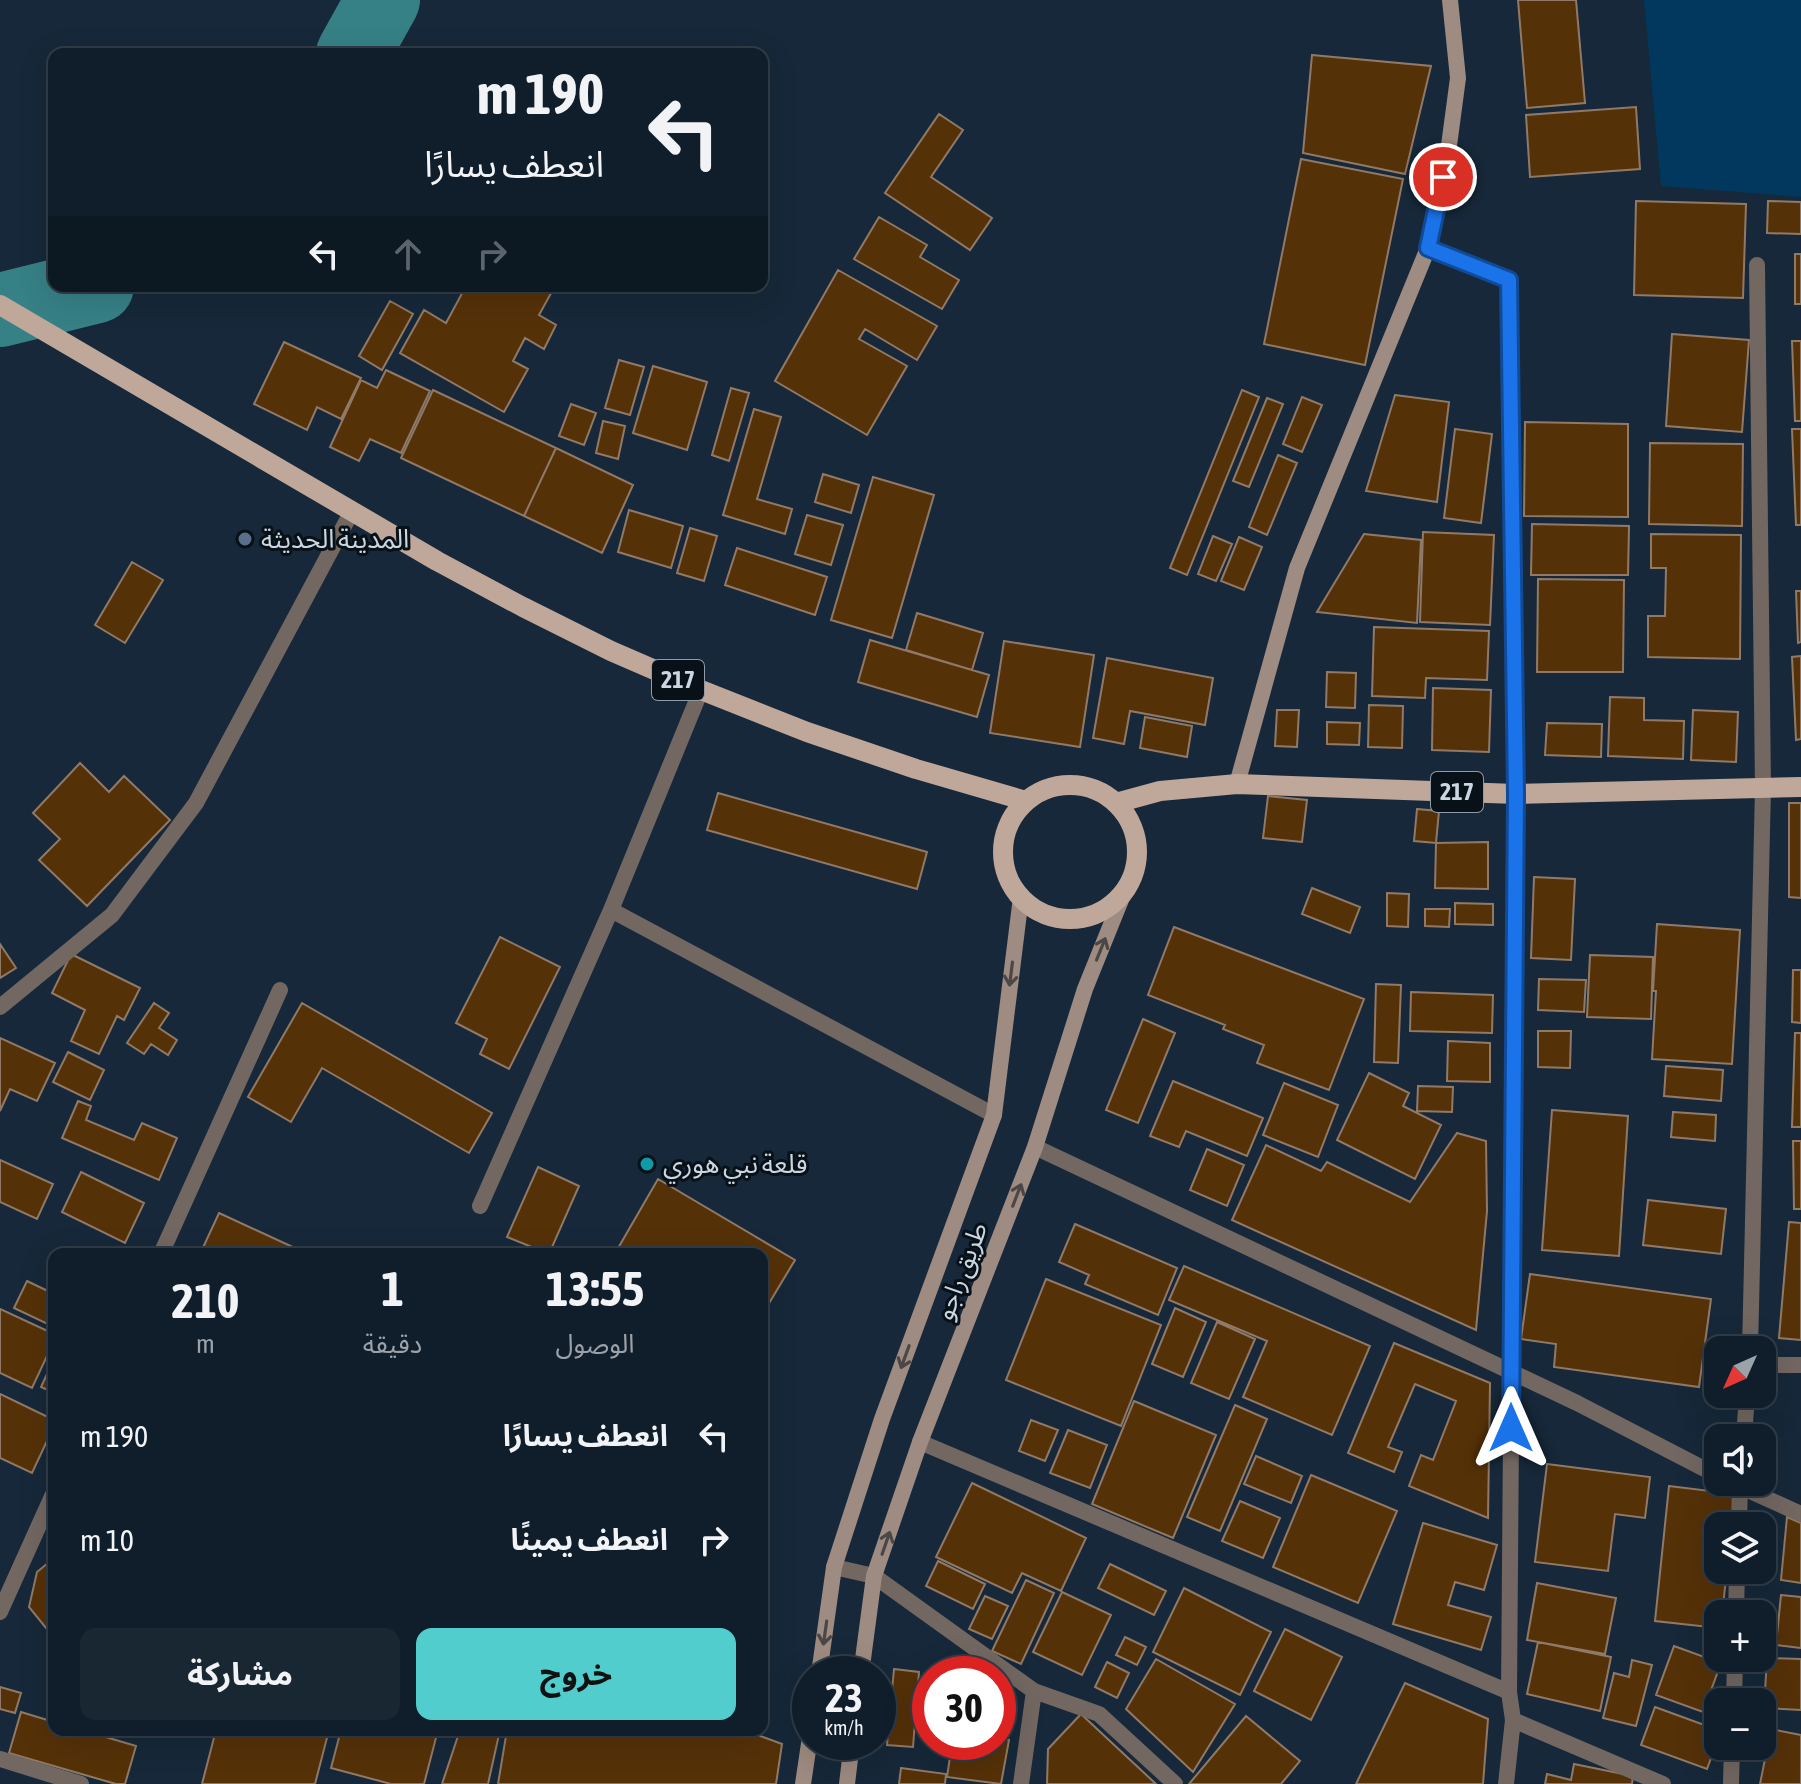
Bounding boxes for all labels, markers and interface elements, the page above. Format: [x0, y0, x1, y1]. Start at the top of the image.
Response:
text: 190 m [477, 62, 604, 126]
icon: left [632, 80, 736, 184]
text: انعطف يسارًا [424, 143, 604, 185]
pin [1409, 143, 1477, 211]
icon: arrive [1421, 155, 1465, 199]
icon: left [302, 232, 346, 276]
icon: ahead [386, 232, 430, 276]
icon: right [470, 232, 514, 276]
place label: المدينة الحديثة [261, 524, 409, 554]
marker: المدينة الحديثة [236, 530, 254, 548]
road number: 217 [652, 660, 704, 700]
road number: 217 [1431, 772, 1483, 812]
one-way arrow [1095, 937, 1109, 962]
one-way arrow [1003, 961, 1018, 986]
place label: قلعة نبي هوري [663, 1149, 807, 1184]
marker: قلعة نبي هوري [638, 1155, 656, 1173]
one-way arrow [1011, 1183, 1025, 1208]
street label: طريق راجو [929, 1218, 994, 1324]
text: 1 [381, 1261, 404, 1316]
text: 13:55 [546, 1261, 644, 1316]
text: 210 [172, 1273, 239, 1328]
text: m [196, 1329, 215, 1359]
text: دقيقة [363, 1329, 422, 1359]
text: الوصول [556, 1329, 635, 1359]
north arrow [1704, 1336, 1776, 1408]
map controls [1704, 1336, 1776, 1760]
one-way arrow [897, 1344, 911, 1369]
position arrow [1469, 1386, 1553, 1470]
icon: left [692, 1414, 736, 1458]
text: انعطف يسارًا [503, 1418, 668, 1452]
text: 190 m [80, 1419, 148, 1453]
button: sound [1704, 1424, 1776, 1496]
button: layers [1704, 1512, 1776, 1584]
icon: right [692, 1518, 736, 1562]
text: انعطف يمينًا [511, 1522, 668, 1556]
text: 10 m [80, 1523, 134, 1557]
one-way arrow [879, 1531, 894, 1556]
button: + [1704, 1600, 1776, 1672]
one-way arrow [817, 1620, 832, 1645]
button: مشاركة [80, 1628, 400, 1720]
button: خروج [416, 1628, 736, 1720]
speed limit sign: 30 [912, 1656, 1016, 1760]
text: 23 [825, 1675, 863, 1720]
button: − [1704, 1688, 1776, 1760]
text: km/h [824, 1716, 864, 1739]

